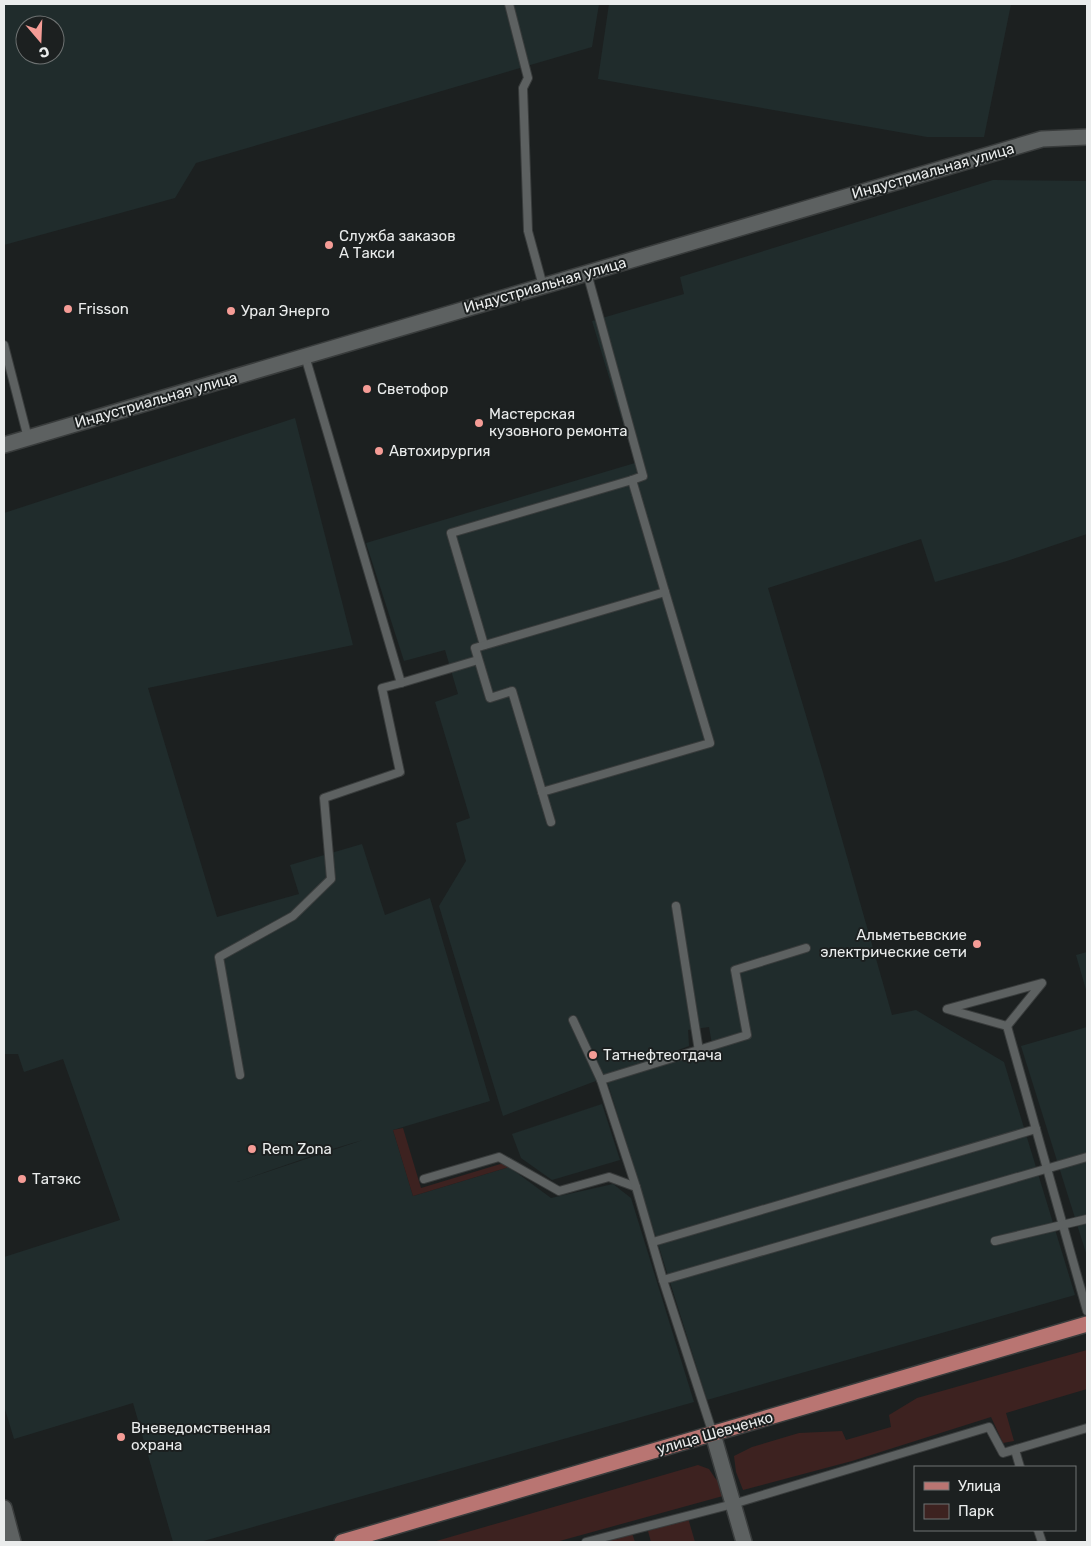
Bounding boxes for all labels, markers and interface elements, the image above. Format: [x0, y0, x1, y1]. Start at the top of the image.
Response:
north arrow [15, 15, 65, 65]
text: С [36, 42, 51, 62]
street label: Индустриальная улица [850, 139, 1016, 203]
place label: Служба заказов А Такси [339, 227, 456, 262]
marker: Служба заказов А Такси [323, 239, 335, 251]
street label: Индустриальная улица [462, 253, 628, 317]
place label: Frisson [78, 300, 129, 318]
place label: Урал Энерго [241, 302, 330, 320]
marker: Frisson [62, 303, 74, 315]
marker: Урал Энерго [225, 305, 237, 317]
street label: Индустриальная улица [73, 368, 239, 432]
place label: Светофор [377, 380, 448, 398]
marker: Светофор [361, 383, 373, 395]
place label: Мастерская кузовного ремонта [489, 405, 628, 440]
marker: Мастерская кузовного ремонта [473, 417, 485, 429]
place label: Автохирургия [389, 442, 491, 460]
marker: Автохирургия [373, 445, 385, 457]
place label: Альметьевские электрические сети [820, 926, 967, 961]
marker: Альметьевские электрические сети [971, 938, 983, 950]
place label: Татнефтеотдача [603, 1046, 722, 1064]
marker: Татнефтеотдача [587, 1049, 599, 1061]
place label: Rem Zona [262, 1140, 332, 1158]
marker: Rem Zona [246, 1143, 258, 1155]
place label: Татэкс [32, 1170, 81, 1188]
marker: Татэкс [16, 1173, 28, 1185]
street label: улица Шевченко [655, 1408, 775, 1458]
place label: Вневедомственная охрана [131, 1419, 271, 1454]
marker: Вневедомственная охрана [115, 1431, 127, 1443]
legend [914, 1466, 1076, 1531]
text: Улица [958, 1477, 1001, 1495]
text: Парк [958, 1502, 994, 1520]

